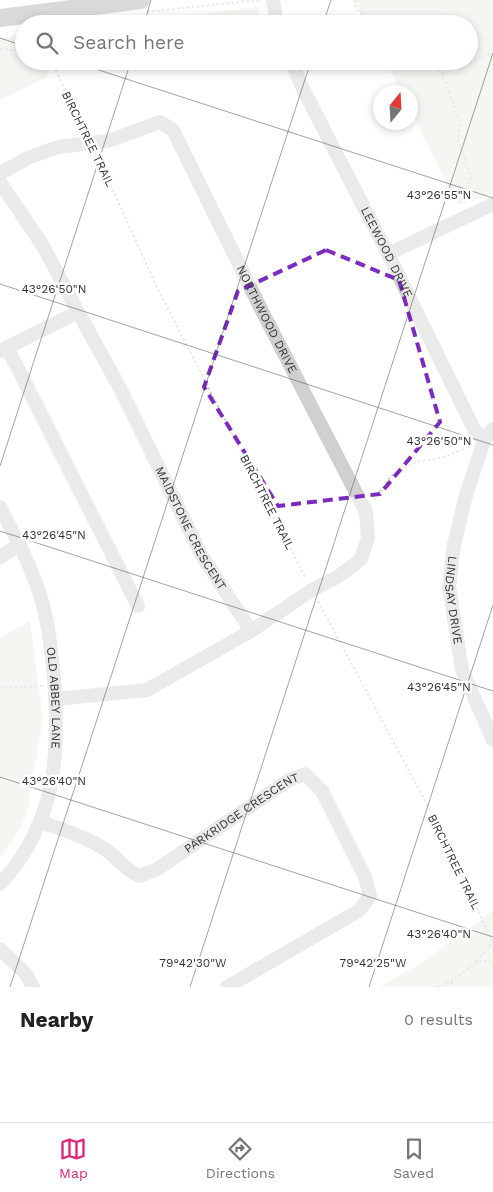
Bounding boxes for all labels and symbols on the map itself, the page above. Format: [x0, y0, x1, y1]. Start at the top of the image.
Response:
north arrow [373, 85, 418, 130]
street label: BIRCHTREE TRAIL [59, 89, 117, 189]
text: 43°26'55"N [407, 188, 471, 202]
street label: LEEWOOD DRIVE [358, 204, 416, 301]
street label: NORTHWOOD DRIVE [234, 263, 300, 376]
text: 43°26'50"N [21, 282, 87, 296]
text: 43°26'50"N [406, 434, 472, 448]
street label: BIRCHTREE TRAIL [237, 452, 297, 552]
street label: MAIDSTONE CRESCENT [152, 464, 229, 592]
text: 43°26'45"N [22, 528, 86, 542]
street label: LINDSAY DRIVE [442, 555, 465, 646]
street label: OLD ABBEY LANE [44, 646, 63, 749]
text: 43°26'45"N [407, 680, 471, 694]
street label: PARKRIDGE CRESCENT [181, 770, 300, 856]
text: 43°26'40"N [22, 774, 86, 788]
street label: BIRCHTREE TRAIL [425, 812, 483, 912]
text: 43°26'40"N [407, 927, 471, 941]
text: 79°42'30"W [159, 956, 227, 970]
text: 79°42'25"W [340, 956, 407, 970]

